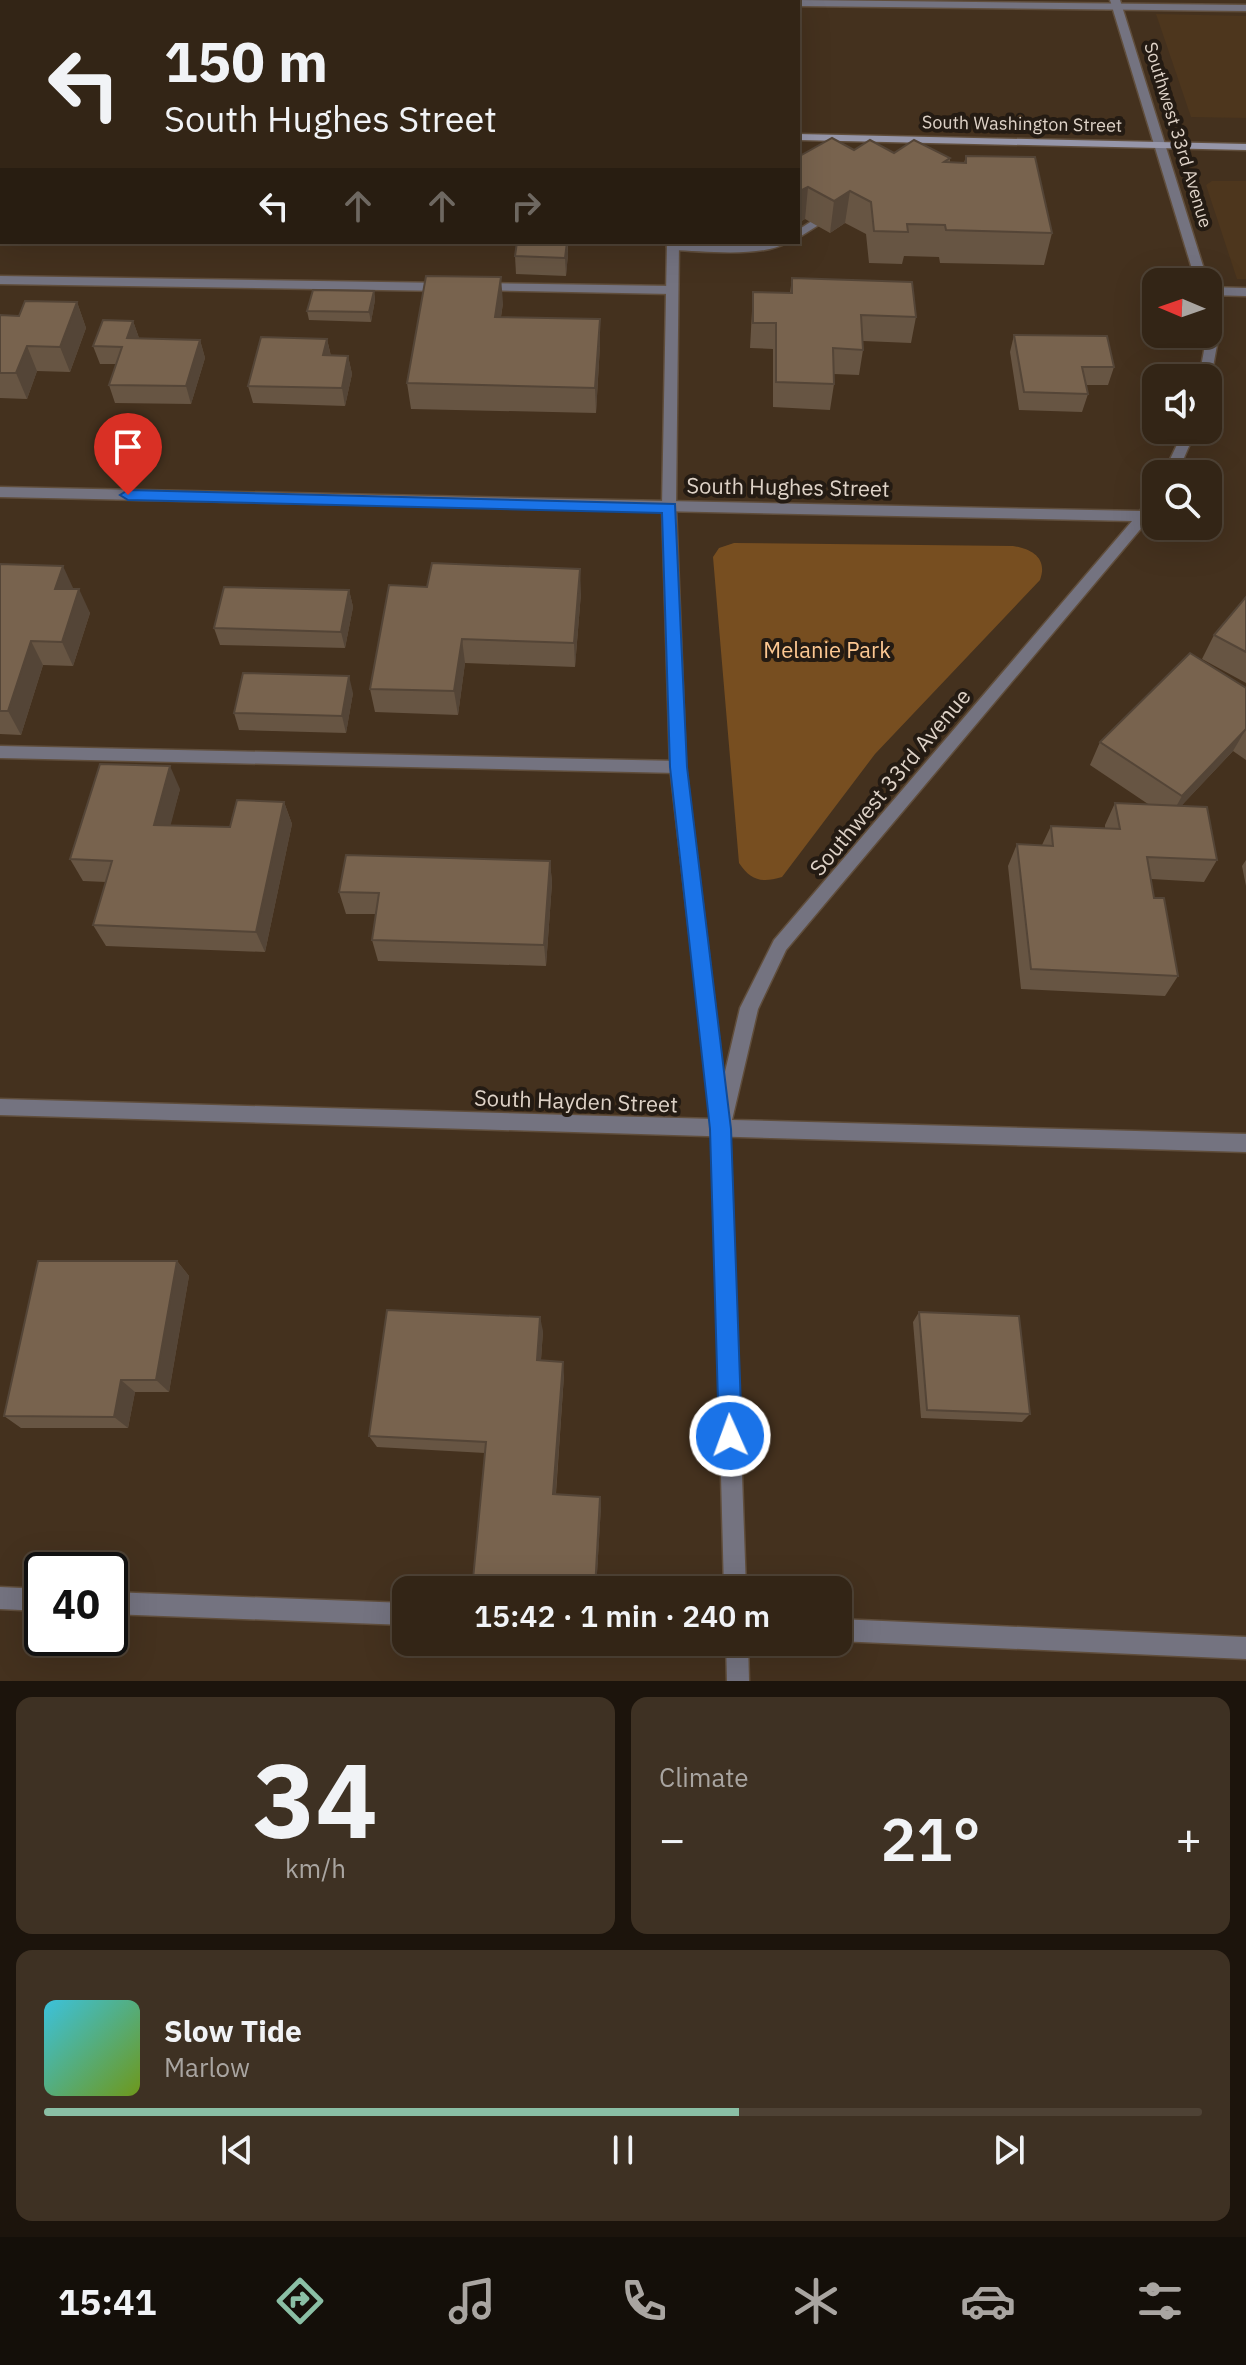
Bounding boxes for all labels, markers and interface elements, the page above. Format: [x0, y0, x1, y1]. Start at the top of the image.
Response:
text: 150 m [164, 25, 328, 97]
icon: left [32, 32, 136, 136]
street label: Southwest 33rd Avenue [1139, 39, 1218, 231]
text: South Hughes Street [164, 95, 497, 142]
street label: South Washington Street [922, 110, 1122, 137]
icon: left [252, 184, 296, 228]
icon: ahead [336, 184, 380, 228]
icon: ahead [420, 184, 464, 228]
icon: right [504, 184, 548, 228]
north arrow [1142, 268, 1222, 348]
map controls [1142, 268, 1222, 540]
button: sound [1142, 364, 1222, 444]
pin [94, 413, 162, 495]
icon: arrive [106, 425, 150, 469]
button: search [1142, 460, 1222, 540]
street label: South Hughes Street [686, 470, 890, 503]
park label: Melanie Park [763, 635, 891, 664]
street label: Southwest 33rd Avenue [803, 682, 977, 881]
street label: South Hayden Street [474, 1082, 678, 1119]
position arrow [688, 1394, 772, 1478]
speed limit sign: 40 [24, 1552, 128, 1656]
text: 15:42 · 1 min · 240 m [474, 1596, 770, 1635]
text: 34 [253, 1731, 378, 1867]
text: Climate [659, 1760, 749, 1794]
text: 21° [880, 1799, 981, 1878]
text: − [659, 1810, 685, 1867]
text: + [1176, 1810, 1202, 1867]
text: km/h [285, 1851, 346, 1885]
text: Slow Tide [164, 2011, 302, 2050]
text: Marlow [164, 2050, 250, 2084]
icon: previous [215, 2128, 259, 2172]
icon: pause [601, 2128, 645, 2172]
icon: next [987, 2128, 1031, 2172]
icon: directions [272, 2273, 328, 2329]
icon: music [444, 2273, 500, 2329]
icon: phone [616, 2273, 672, 2329]
icon: climate [788, 2273, 844, 2329]
icon: car [960, 2273, 1016, 2329]
icon: filters [1132, 2273, 1188, 2329]
text: 15:41 [58, 2278, 156, 2325]

